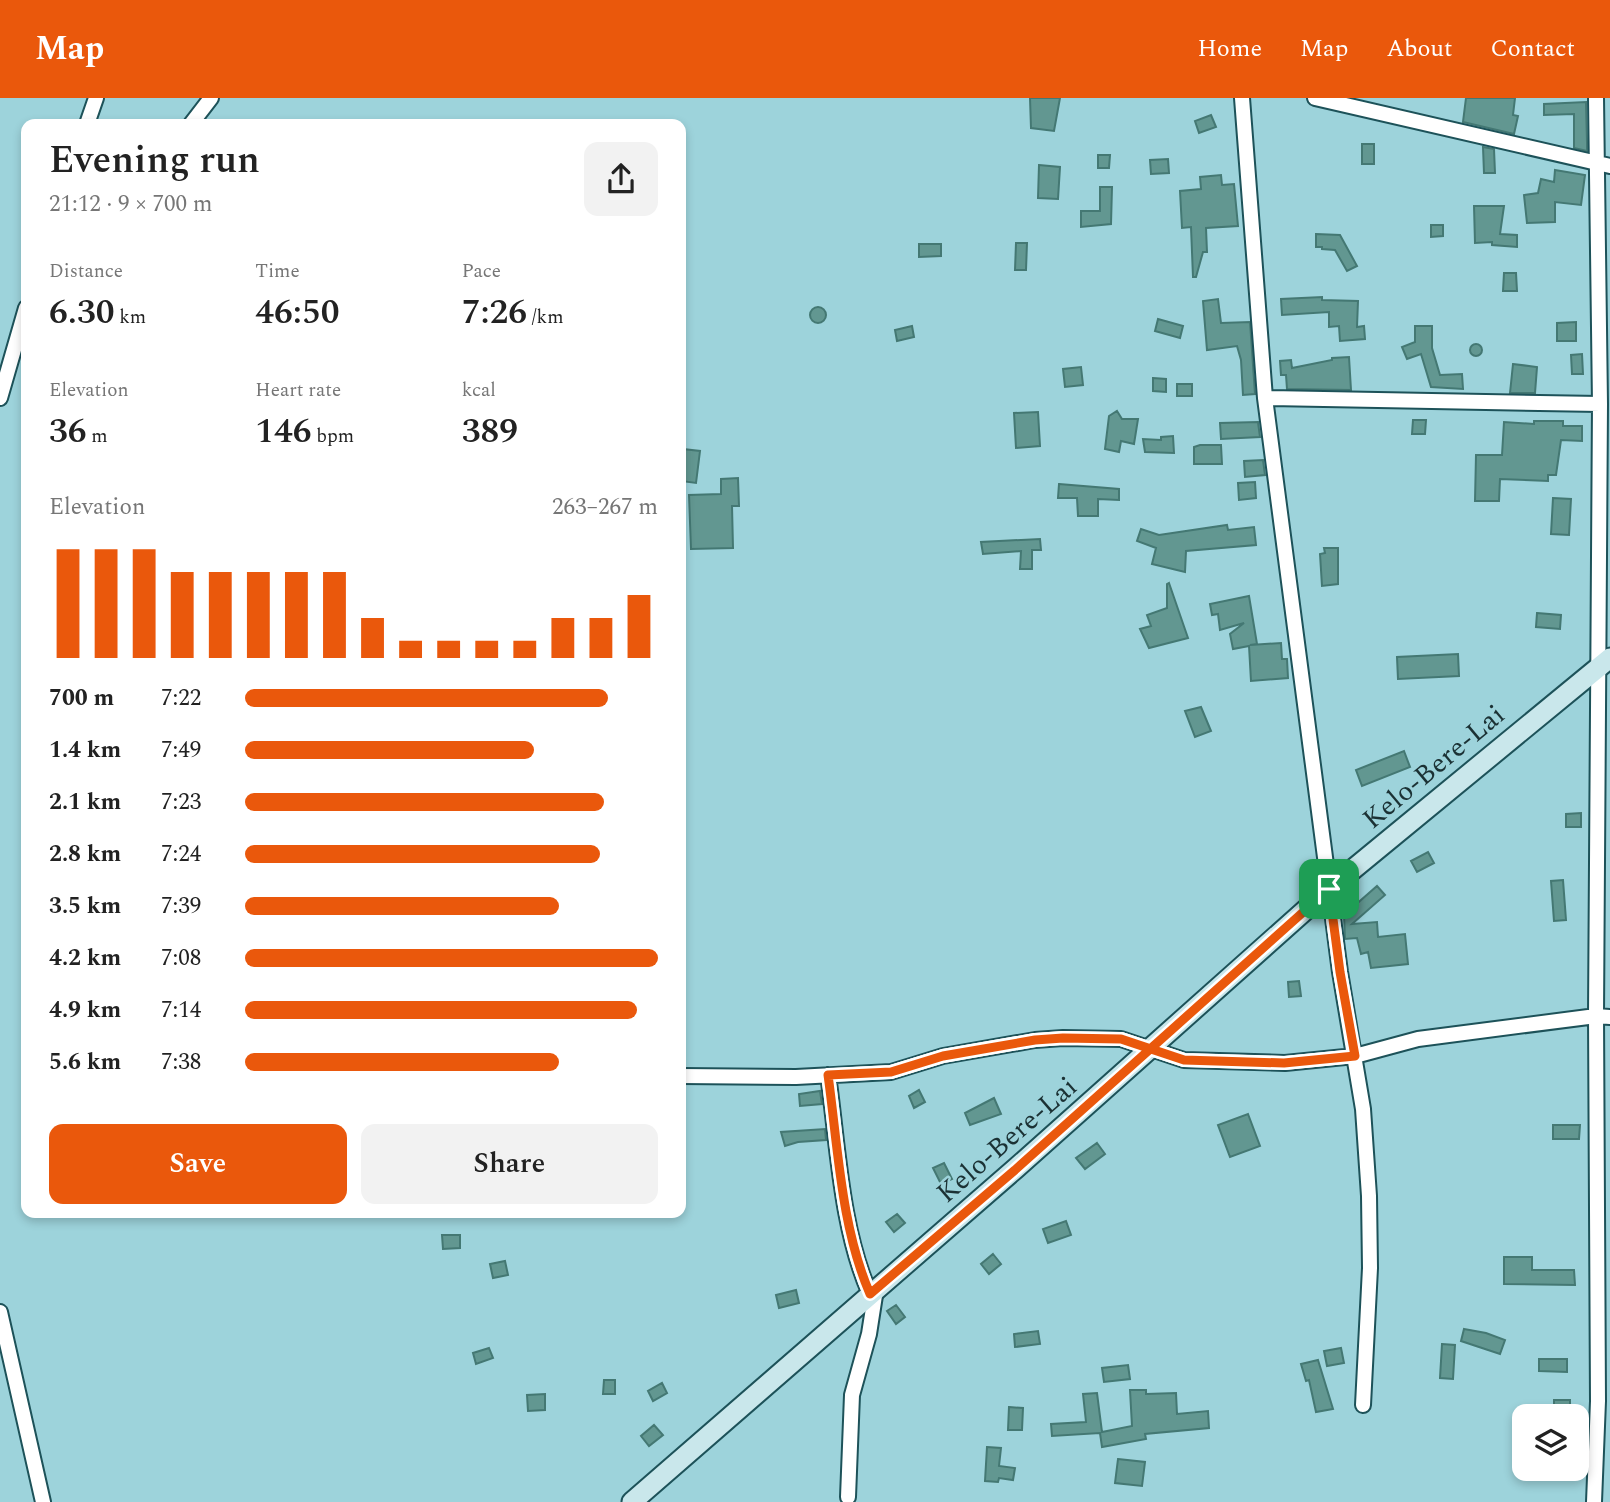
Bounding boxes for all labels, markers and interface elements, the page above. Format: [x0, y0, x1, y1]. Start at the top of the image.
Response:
text: Map [35, 24, 104, 74]
text: Home [1197, 31, 1262, 67]
text: Map [1300, 31, 1348, 67]
text: About [1386, 31, 1452, 67]
text: Contact [1490, 31, 1575, 67]
text: Evening run [49, 132, 260, 190]
button: share [584, 142, 658, 216]
text: 21:12 · 9 × 700 m [49, 187, 213, 222]
text: Distance [49, 257, 123, 286]
text: Time [255, 257, 300, 286]
text: Pace [462, 257, 501, 286]
text: 6.30 [49, 286, 114, 339]
text: 46:50 [255, 286, 340, 339]
text: 7:26 [462, 286, 527, 339]
text: km [114, 303, 146, 332]
text: /km [527, 303, 564, 332]
text: Elevation [49, 376, 129, 405]
text: Heart rate [255, 376, 341, 405]
text: kcal [462, 376, 496, 405]
text: 36 [49, 405, 87, 458]
text: 146 [255, 405, 312, 458]
text: 389 [462, 405, 518, 458]
text: m [87, 422, 108, 451]
text: bpm [312, 422, 354, 451]
text: Elevation [49, 490, 145, 525]
text: 263–267 m [552, 490, 658, 525]
text: 700 m [49, 681, 114, 716]
text: 7:22 [161, 681, 201, 716]
street label: Kelo-Bere-Lai [1353, 694, 1515, 840]
text: 1.4 km [49, 733, 121, 768]
text: 7:49 [161, 733, 201, 768]
text: 2.1 km [49, 785, 121, 820]
text: 7:23 [161, 785, 201, 820]
text: 2.8 km [49, 837, 121, 872]
text: 7:24 [161, 837, 201, 872]
pin [1299, 859, 1359, 919]
icon: arrive [1310, 870, 1348, 908]
text: 3.5 km [49, 889, 121, 924]
text: 7:39 [161, 889, 201, 924]
text: 4.2 km [49, 941, 121, 976]
text: 7:08 [161, 941, 201, 976]
text: 4.9 km [49, 993, 121, 1028]
text: 7:14 [161, 993, 201, 1028]
text: 5.6 km [49, 1045, 121, 1080]
text: 7:38 [161, 1045, 201, 1080]
street label: Kelo-Bere-Lai [927, 1066, 1087, 1214]
button: Save [49, 1124, 347, 1204]
button: Share [361, 1124, 658, 1204]
map controls [1512, 1404, 1589, 1481]
button: layers [1512, 1404, 1589, 1481]

